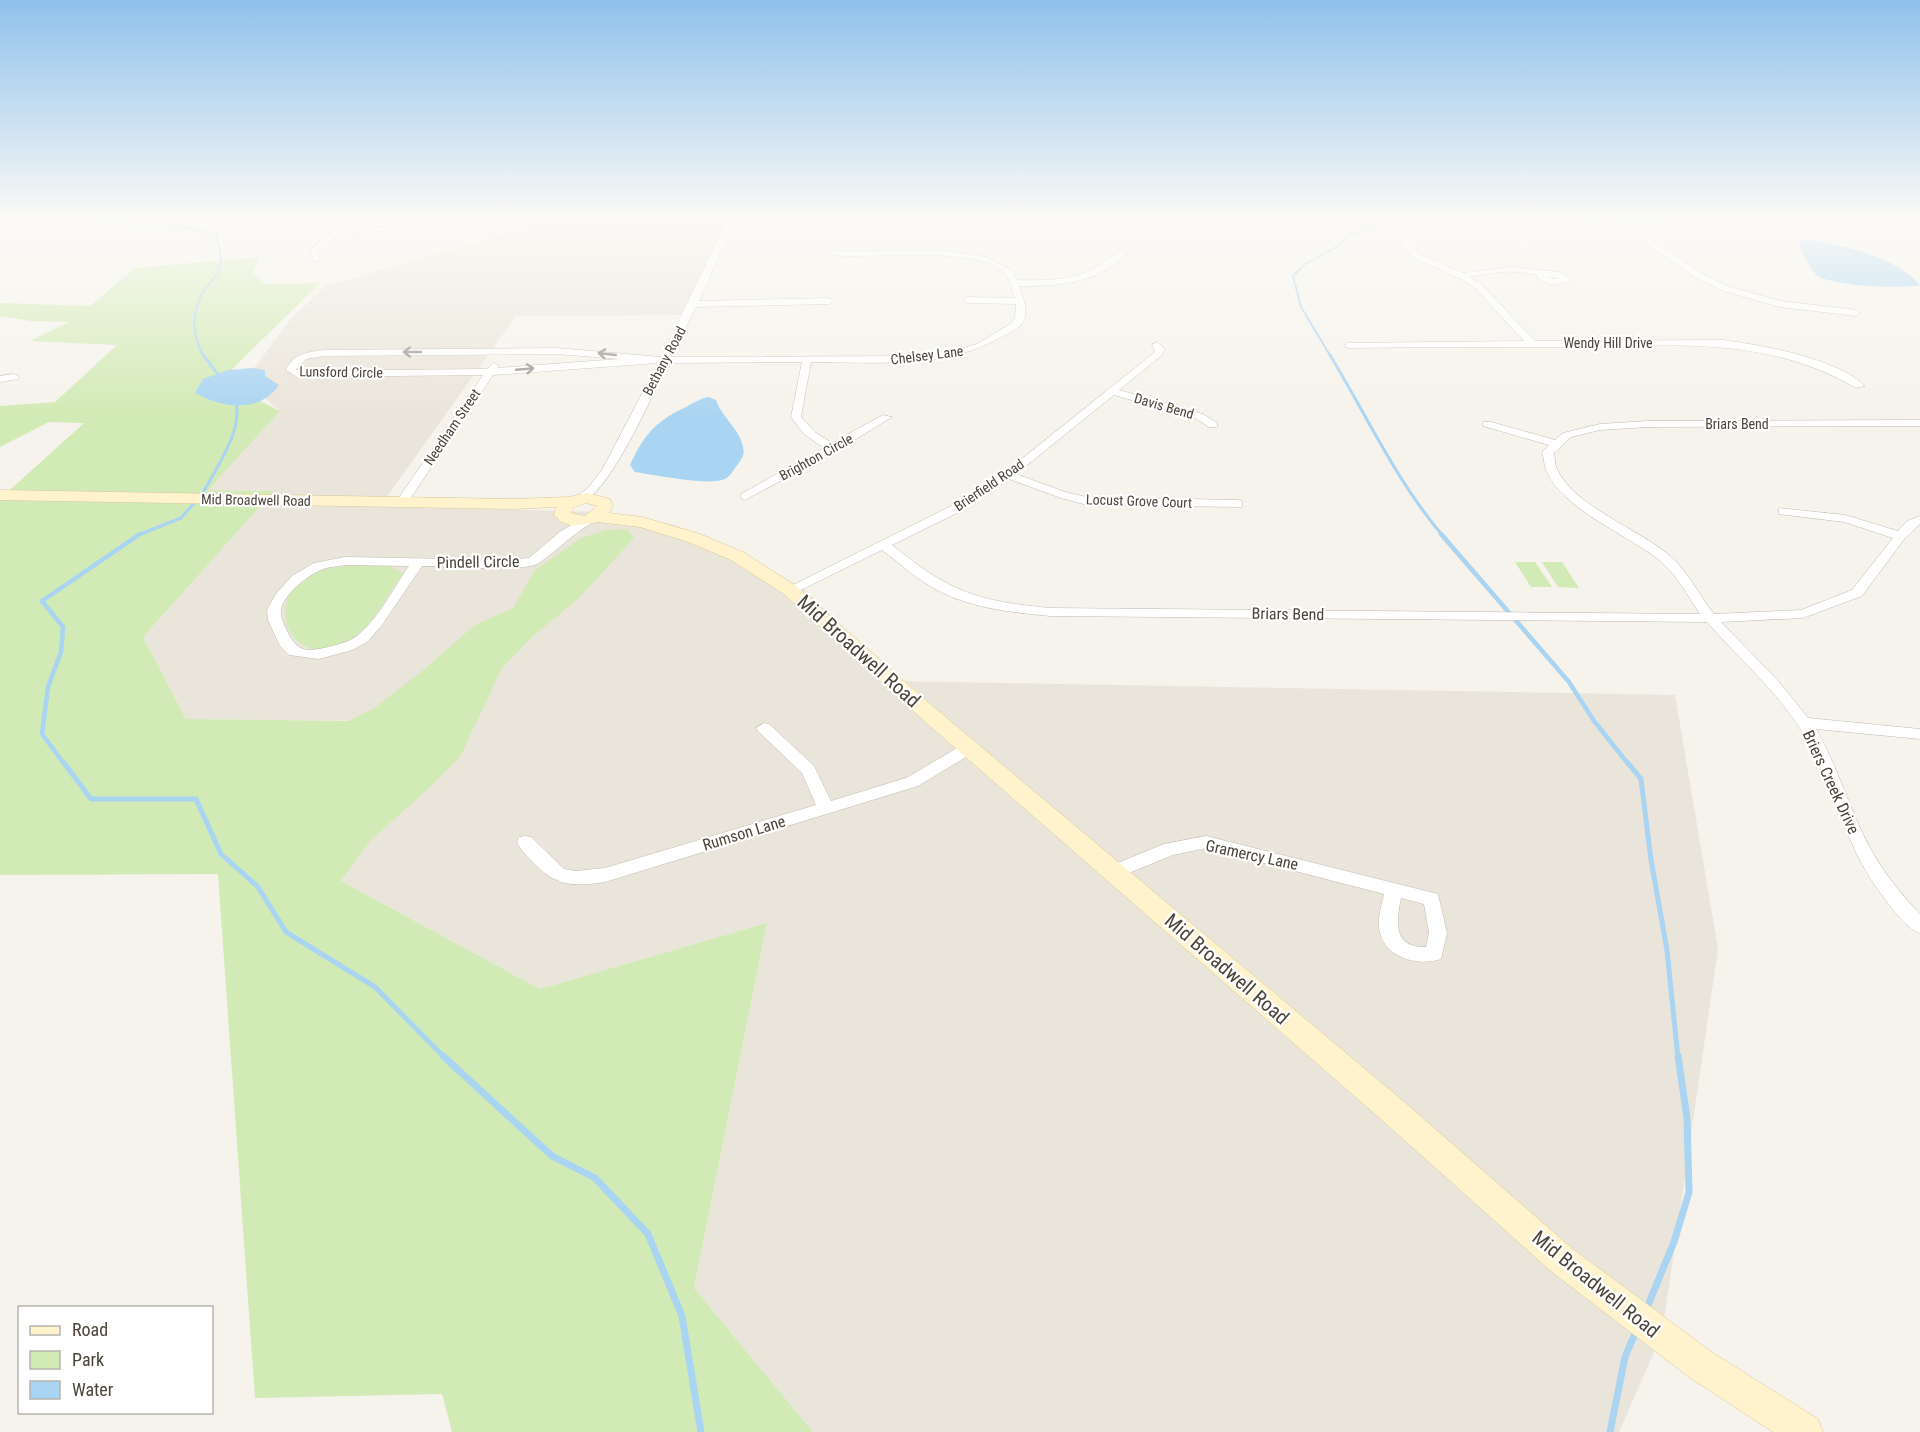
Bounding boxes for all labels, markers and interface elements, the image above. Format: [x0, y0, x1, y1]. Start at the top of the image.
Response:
street label: Bethany Road [639, 324, 689, 398]
street label: Wendy Hill Drive [1563, 335, 1653, 351]
street label: Chelsey Lane [890, 343, 965, 367]
one-way arrow [402, 346, 422, 358]
one-way arrow [597, 348, 617, 359]
street label: Lunsford Circle [299, 363, 383, 381]
one-way arrow [514, 363, 534, 374]
street label: Needham Street [421, 386, 483, 468]
street label: Davis Bend [1132, 390, 1196, 422]
street label: Briars Bend [1705, 416, 1769, 432]
street label: Brighton Circle [777, 430, 856, 484]
street label: Brierfield Road [951, 456, 1027, 514]
street label: Mid Broadwell Road [201, 491, 311, 509]
street label: Locust Grove Court [1086, 491, 1192, 511]
street label: Pindell Circle [436, 552, 520, 572]
street label: Mid Broadwell Road [793, 590, 925, 712]
street label: Briars Bend [1251, 604, 1325, 624]
street label: Briers Creek Drive [1799, 727, 1863, 837]
street label: Rumson Lane [700, 811, 788, 855]
street label: Gramercy Lane [1204, 836, 1300, 874]
street label: Mid Broadwell Road [1160, 908, 1294, 1030]
street label: Mid Broadwell Road [1527, 1225, 1665, 1343]
legend [18, 1306, 213, 1414]
text: Road [72, 1319, 108, 1340]
text: Park [72, 1349, 104, 1370]
text: Water [72, 1379, 114, 1400]

